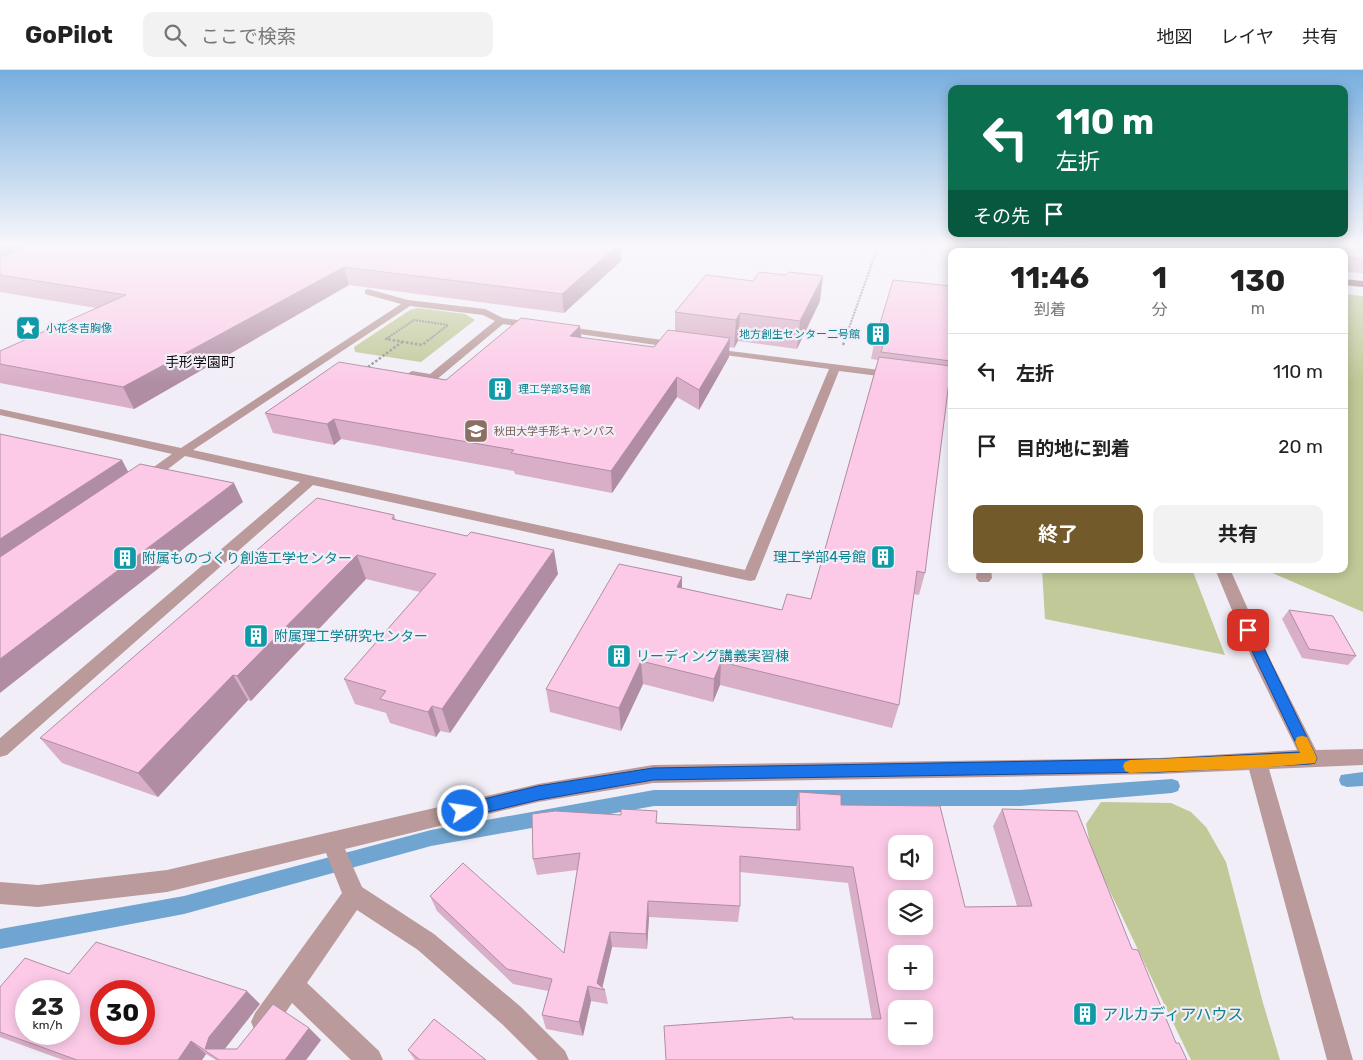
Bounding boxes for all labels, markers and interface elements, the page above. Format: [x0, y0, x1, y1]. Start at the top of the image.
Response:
search box [143, 12, 493, 57]
text: GoPilot [25, 21, 113, 49]
icon: search [161, 21, 189, 49]
text: ここで検索 [201, 25, 296, 48]
text: 地図 [1157, 26, 1193, 48]
text: レイヤ [1221, 26, 1274, 48]
text: 共有 [1302, 26, 1338, 48]
text: 110 m [1056, 101, 1154, 143]
icon: left [973, 105, 1038, 170]
text: 左折 [1056, 148, 1100, 175]
icon: arrive [1040, 200, 1068, 228]
text: その先 [973, 205, 1030, 228]
text: 11:46 [1011, 260, 1089, 296]
text: 1 [1152, 260, 1167, 296]
text: 130 [1230, 263, 1285, 299]
text: m [1251, 299, 1265, 318]
text: 到着 [1034, 300, 1066, 319]
text: 分 [1152, 300, 1168, 319]
place icon: 小花冬吉胸像 [15, 315, 41, 341]
building icon: 地方創生センター二号館 [865, 321, 891, 347]
place label: 小花冬吉胸像 [46, 322, 112, 335]
place label: 地方創生センター二号館 [739, 328, 860, 341]
district label: 手形学園町 [165, 354, 235, 371]
icon: left [973, 357, 1001, 385]
text: 110 m [1273, 360, 1323, 383]
text: 左折 [1016, 362, 1054, 385]
building icon: 理工学部3号館 [487, 376, 513, 402]
place label: 理工学部3号館 [518, 383, 591, 396]
school or university icon: 秋田大学手形キャンパス [463, 418, 489, 444]
place label: 秋田大学手形キャンパス [494, 425, 615, 438]
icon: arrive [973, 432, 1001, 460]
text: 20 m [1278, 435, 1323, 458]
text: 目的地に到着 [1016, 437, 1130, 460]
button: 終了 [973, 505, 1143, 563]
button: 共有 [1153, 505, 1323, 563]
building icon: 理工学部4号館 [870, 544, 896, 570]
building icon: 附属ものづくり創造工学センター [112, 545, 138, 571]
place label: 理工学部4号館 [773, 549, 866, 566]
place label: 附属ものづくり創造工学センター [142, 550, 352, 567]
pin [1227, 609, 1269, 651]
icon: arrive [1234, 616, 1262, 644]
building icon: 附属理工学研究センター [243, 623, 269, 649]
place label: 附属理工学研究センター [274, 628, 428, 645]
building icon: リーディング講義実習棟 [606, 643, 632, 669]
place label: リーディング講義実習棟 [636, 648, 789, 665]
position arrow [436, 784, 488, 836]
map controls [888, 835, 933, 1045]
button: sound [888, 835, 933, 880]
button: layers [888, 890, 933, 935]
button: + [888, 945, 933, 990]
speed limit sign: 30 [90, 980, 155, 1045]
text: 23 [31, 992, 64, 1021]
button: − [888, 1000, 933, 1045]
building icon: アルカディアハウス [1072, 1001, 1098, 1027]
place label: アルカディアハウス [1102, 1005, 1244, 1024]
text: km/h [33, 1018, 62, 1032]

